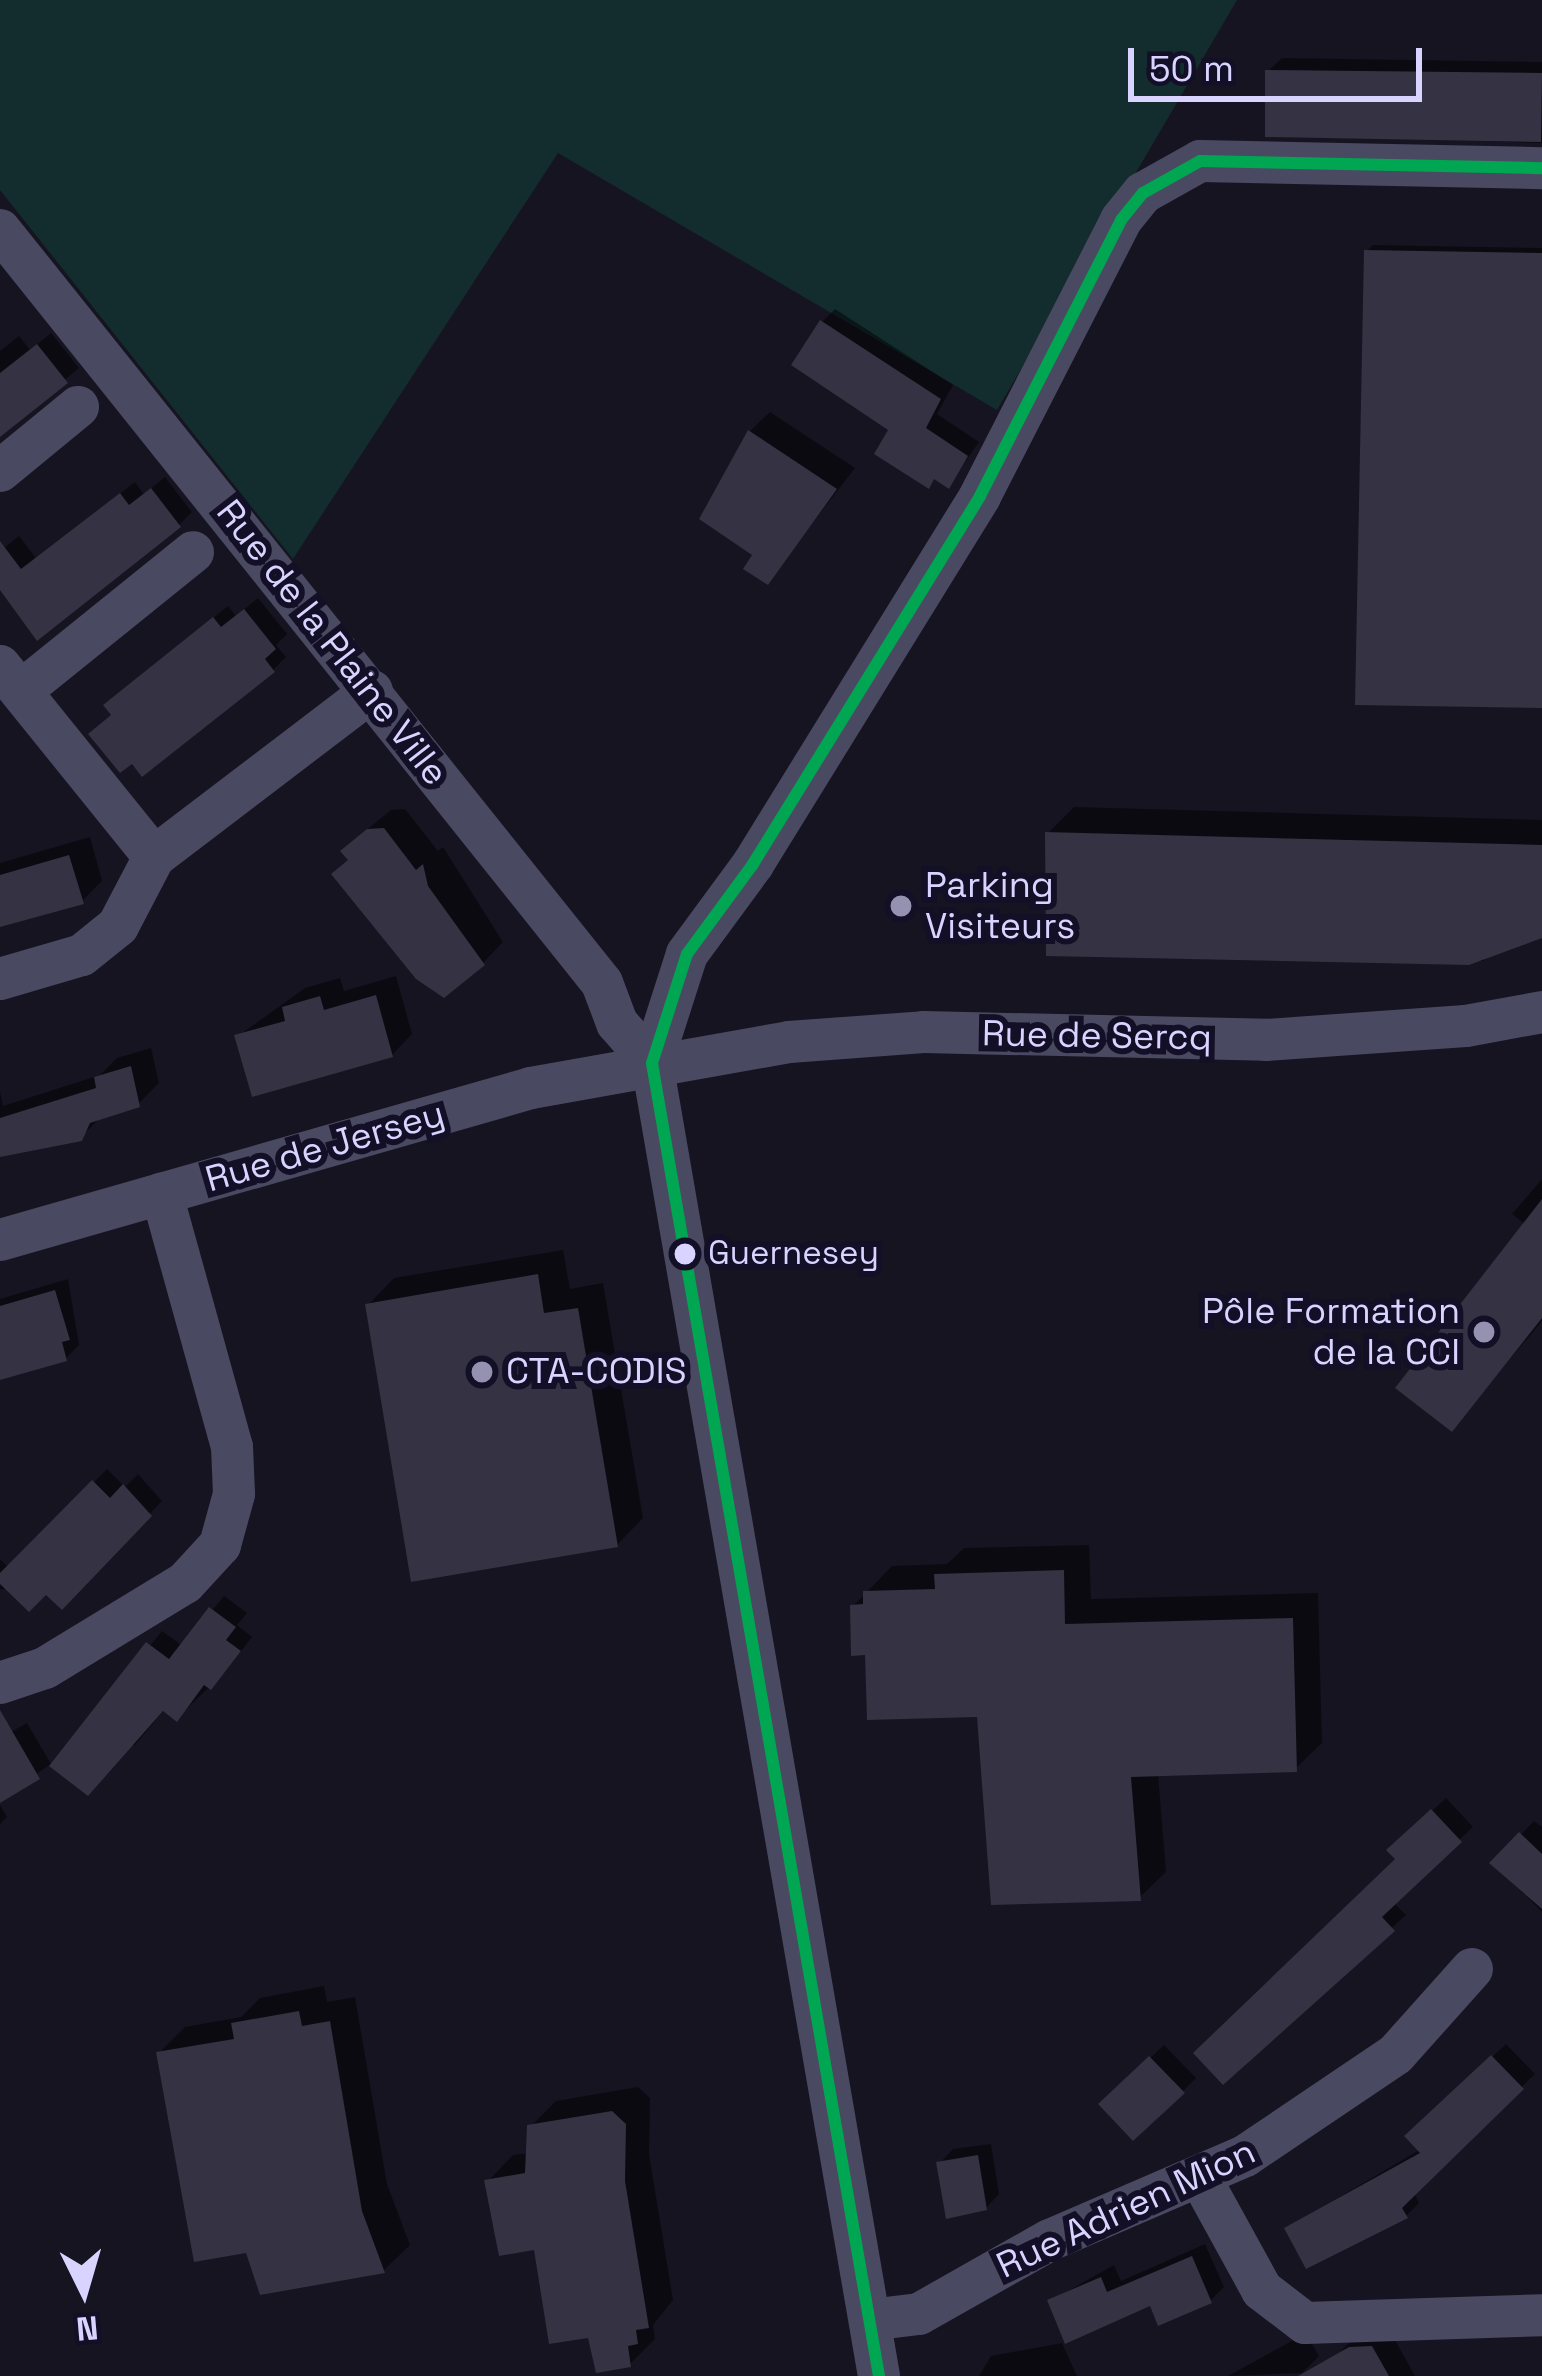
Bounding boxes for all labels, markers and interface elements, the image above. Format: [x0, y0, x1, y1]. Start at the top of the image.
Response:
scale bar [1134, 24, 1428, 98]
text: 50 m [1149, 46, 1234, 92]
street label: Rue de la Plaine Ville [207, 492, 457, 794]
place label: Parking Visiteurs [925, 863, 1075, 948]
marker: Parking Visiteurs [888, 893, 914, 919]
street label: Rue de Sercq [982, 1012, 1212, 1060]
street label: Rue de Jersey [201, 1092, 449, 1202]
place label: Guernesey [708, 1234, 879, 1274]
marker: Guernesey [674, 1243, 696, 1265]
place label: Pôle Formation de la CCI [1202, 1289, 1460, 1374]
marker: Pôle Formation de la CCI [1471, 1319, 1497, 1345]
place label: CTA-CODIS [506, 1350, 687, 1394]
marker: CTA-CODIS [469, 1359, 495, 1385]
street label: Rue Adrien Mion [990, 2130, 1262, 2288]
north arrow [24, 2232, 144, 2352]
text: N [74, 2306, 100, 2350]

